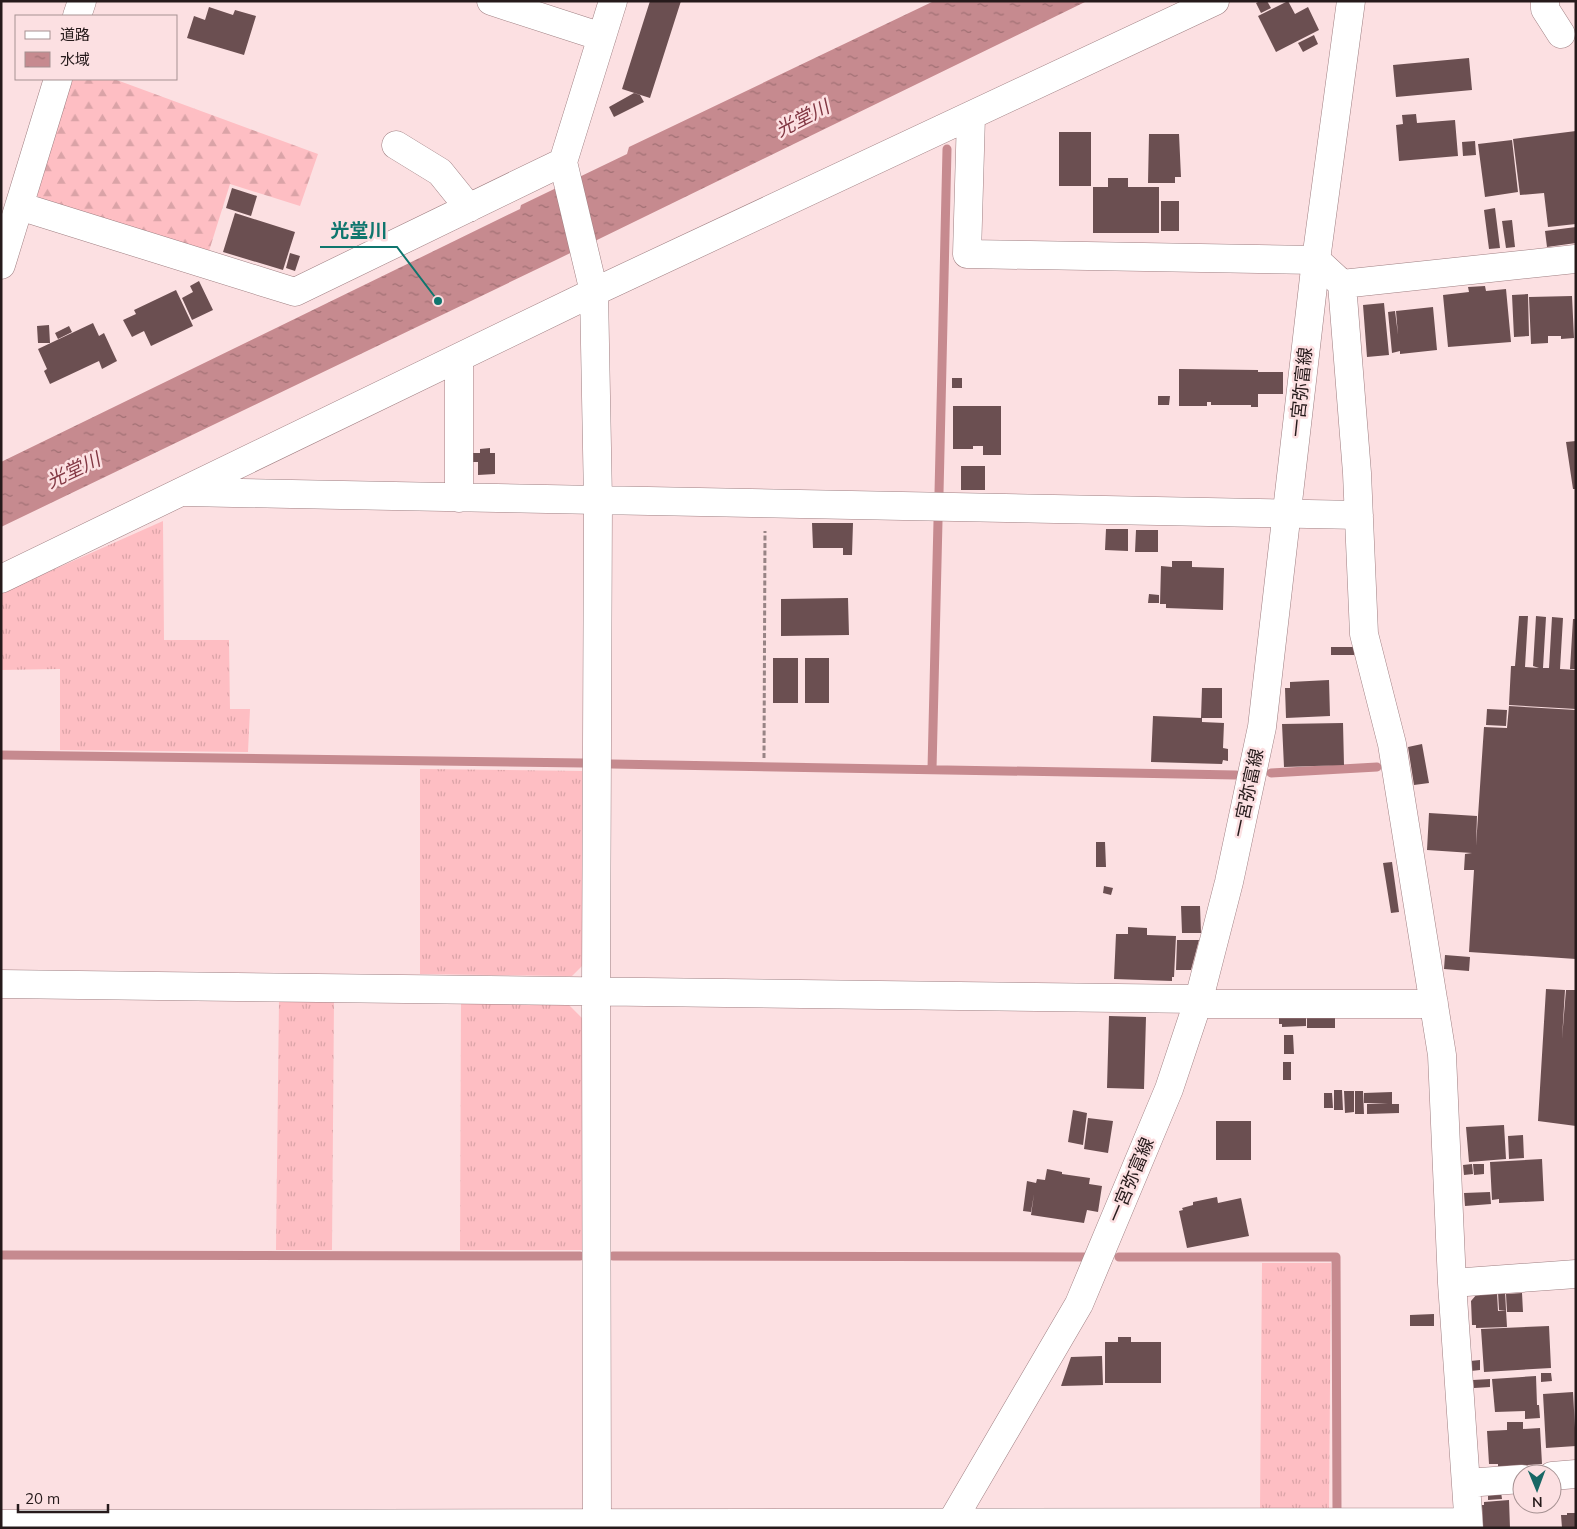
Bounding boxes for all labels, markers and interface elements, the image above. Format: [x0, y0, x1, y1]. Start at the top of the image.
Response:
legend [15, 15, 178, 80]
text: 道路 [60, 25, 90, 44]
text: 水域 [60, 50, 90, 69]
water label: 光堂川 [771, 93, 835, 142]
callout: 光堂川 [320, 213, 397, 247]
text: 光堂川 [330, 218, 388, 242]
street label: 一宮弥富線 [1284, 346, 1317, 438]
water label: 光堂川 [42, 446, 106, 493]
street label: 一宮弥富線 [1227, 746, 1268, 839]
street label: 一宮弥富線 [1102, 1134, 1159, 1226]
north arrow [1512, 1464, 1562, 1514]
scale bar [18, 1482, 108, 1514]
text: 20 m [25, 1489, 60, 1508]
text: N [1532, 1493, 1543, 1511]

